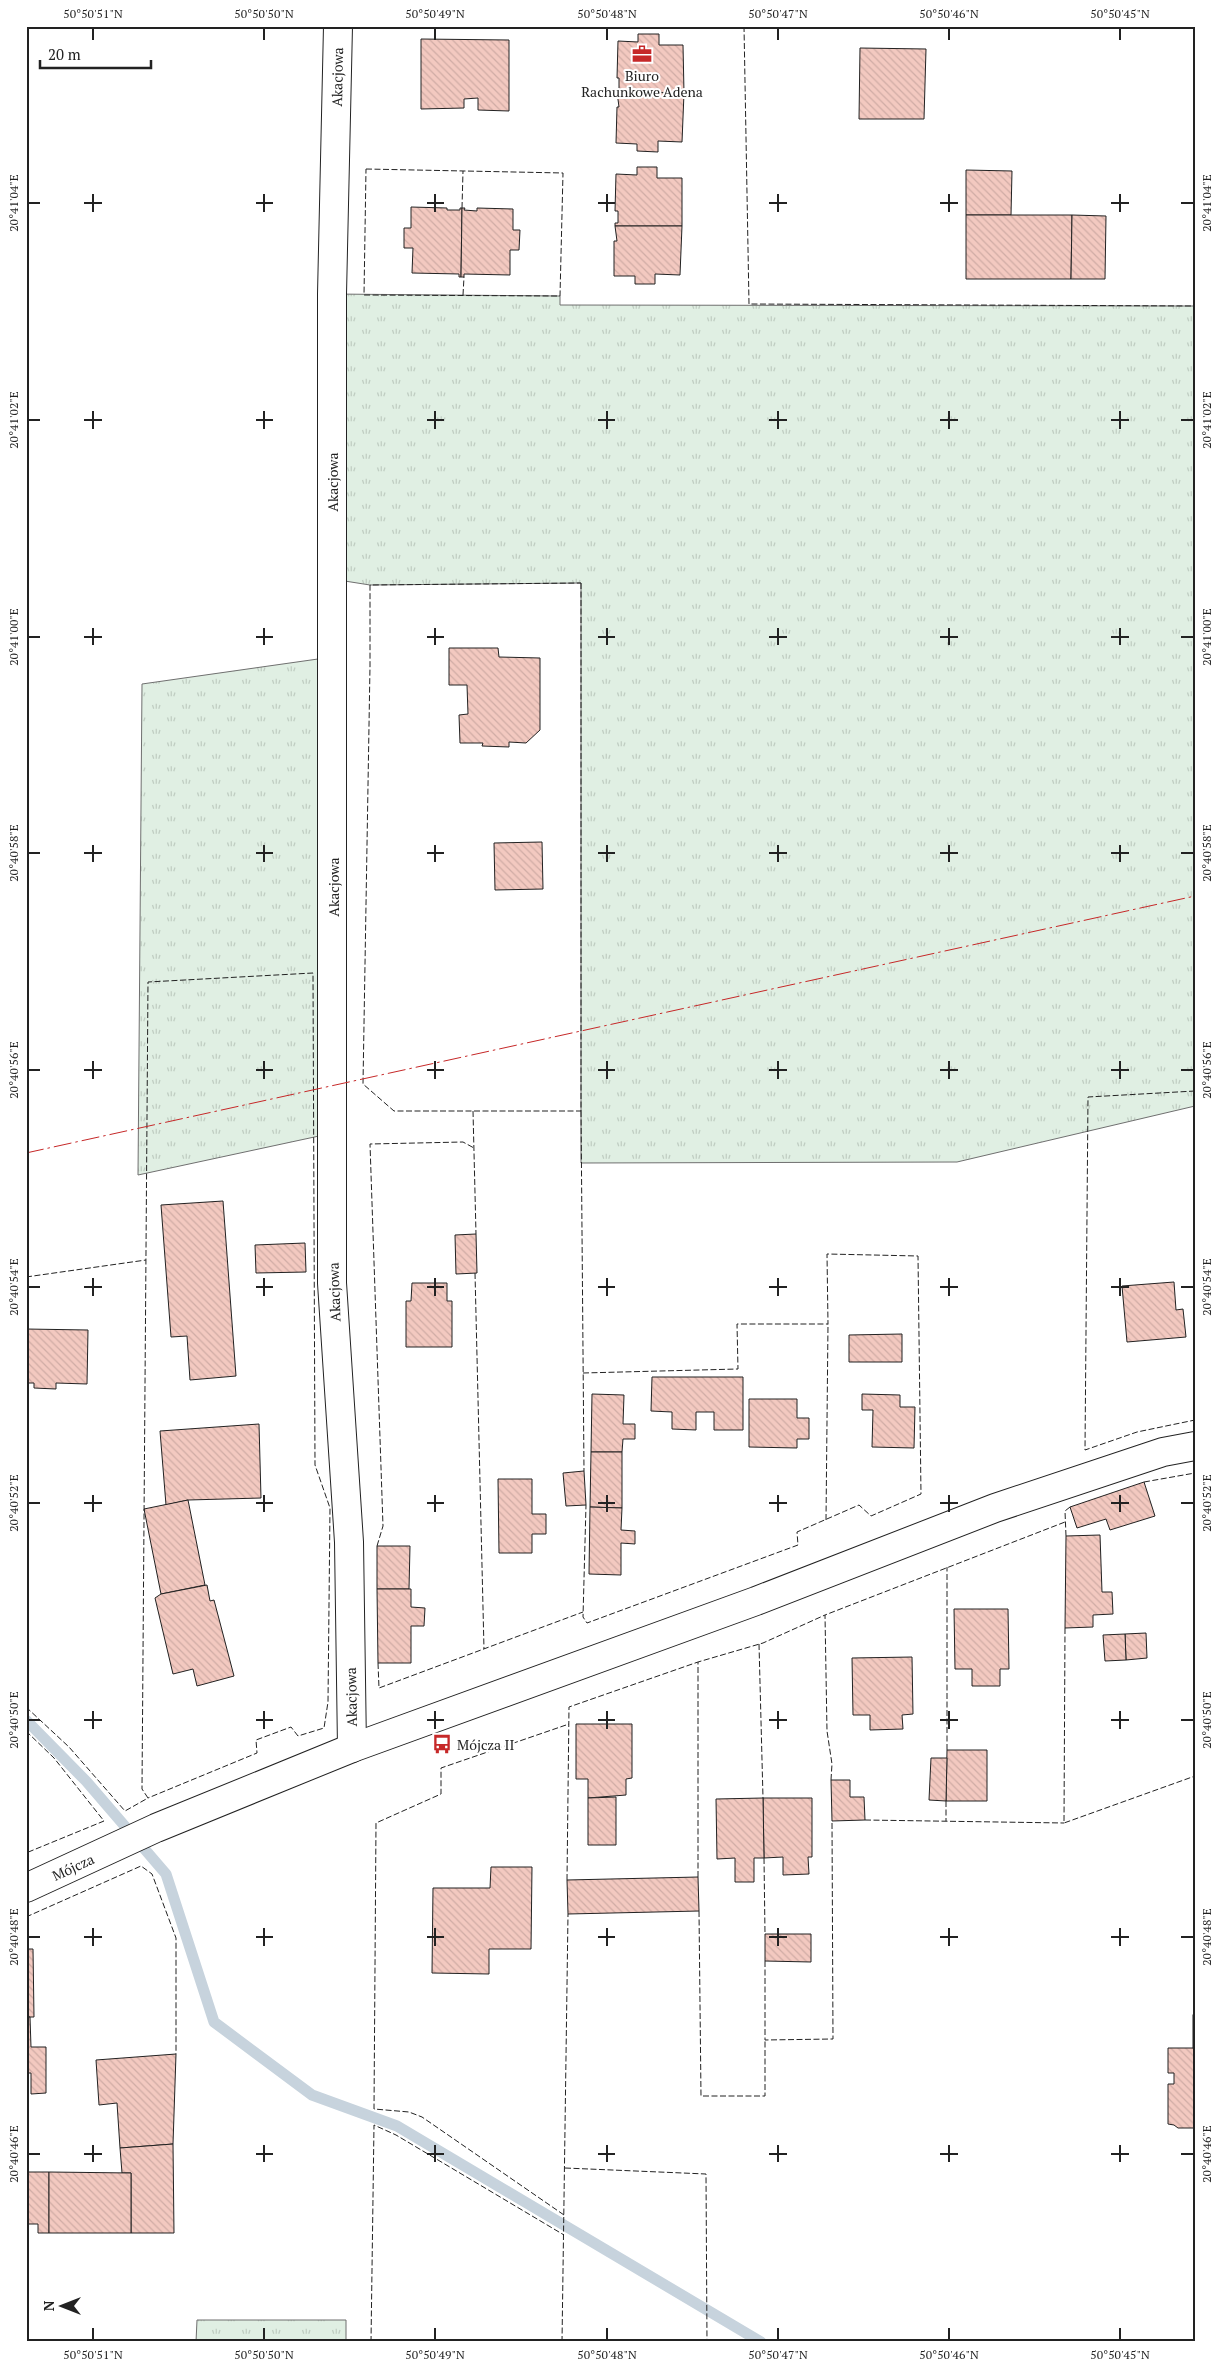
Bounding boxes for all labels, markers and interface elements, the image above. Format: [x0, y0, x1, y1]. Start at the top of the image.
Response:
text: 50°50'51"N [63, 6, 123, 21]
text: 50°50'50"N [234, 6, 294, 21]
text: 50°50'49"N [405, 6, 465, 21]
text: 50°50'48"N [577, 6, 637, 21]
text: 50°50'47"N [748, 6, 808, 21]
text: 50°50'46"N [919, 6, 979, 21]
text: 50°50'45"N [1090, 6, 1150, 21]
scale bar [40, 38, 151, 70]
office icon: Biuro Rachunkowe Adena [631, 43, 653, 65]
text: 20 m [48, 44, 81, 64]
street label: Akacjowa [327, 47, 347, 107]
place label: Biuro Rachunkowe Adena [581, 66, 703, 101]
text: 20°41'04"E [6, 174, 21, 232]
text: 20°41'04"E [1199, 174, 1214, 232]
text: 20°41'02"E [6, 391, 21, 449]
text: 20°41'02"E [1199, 391, 1214, 449]
street label: Akacjowa [323, 452, 342, 512]
text: 20°41'00"E [6, 608, 21, 666]
text: 20°41'00"E [1199, 608, 1214, 666]
text: 20°40'58"E [6, 824, 21, 882]
text: 20°40'58"E [1199, 824, 1214, 882]
street label: Akacjowa [324, 857, 343, 917]
text: 20°40'56"E [6, 1041, 21, 1099]
text: 20°40'56"E [1199, 1041, 1214, 1099]
text: 20°40'54"E [6, 1258, 21, 1316]
text: 20°40'54"E [1199, 1258, 1214, 1316]
street label: Akacjowa [323, 1262, 345, 1322]
text: 20°40'52"E [6, 1474, 21, 1532]
text: 20°40'52"E [1199, 1474, 1214, 1532]
street label: Akacjowa [341, 1667, 361, 1727]
text: 20°40'50"E [6, 1691, 21, 1749]
text: 20°40'50"E [1199, 1691, 1214, 1749]
bus stop icon: Mójcza II [431, 1733, 453, 1755]
place label: Mójcza II [457, 1735, 514, 1754]
street label: Mójcza [49, 1849, 97, 1885]
text: 20°40'48"E [6, 1908, 21, 1966]
text: 20°40'48"E [1199, 1908, 1214, 1966]
text: 20°40'46"E [6, 2125, 21, 2183]
text: 20°40'46"E [1199, 2125, 1214, 2183]
north arrow [38, 2280, 88, 2330]
text: N [39, 2300, 58, 2311]
text: 50°50'51"N [63, 2347, 123, 2362]
text: 50°50'50"N [234, 2347, 294, 2362]
text: 50°50'49"N [405, 2347, 465, 2362]
text: 50°50'48"N [577, 2347, 637, 2362]
text: 50°50'47"N [748, 2347, 808, 2362]
text: 50°50'46"N [919, 2347, 979, 2362]
text: 50°50'45"N [1090, 2347, 1150, 2362]

